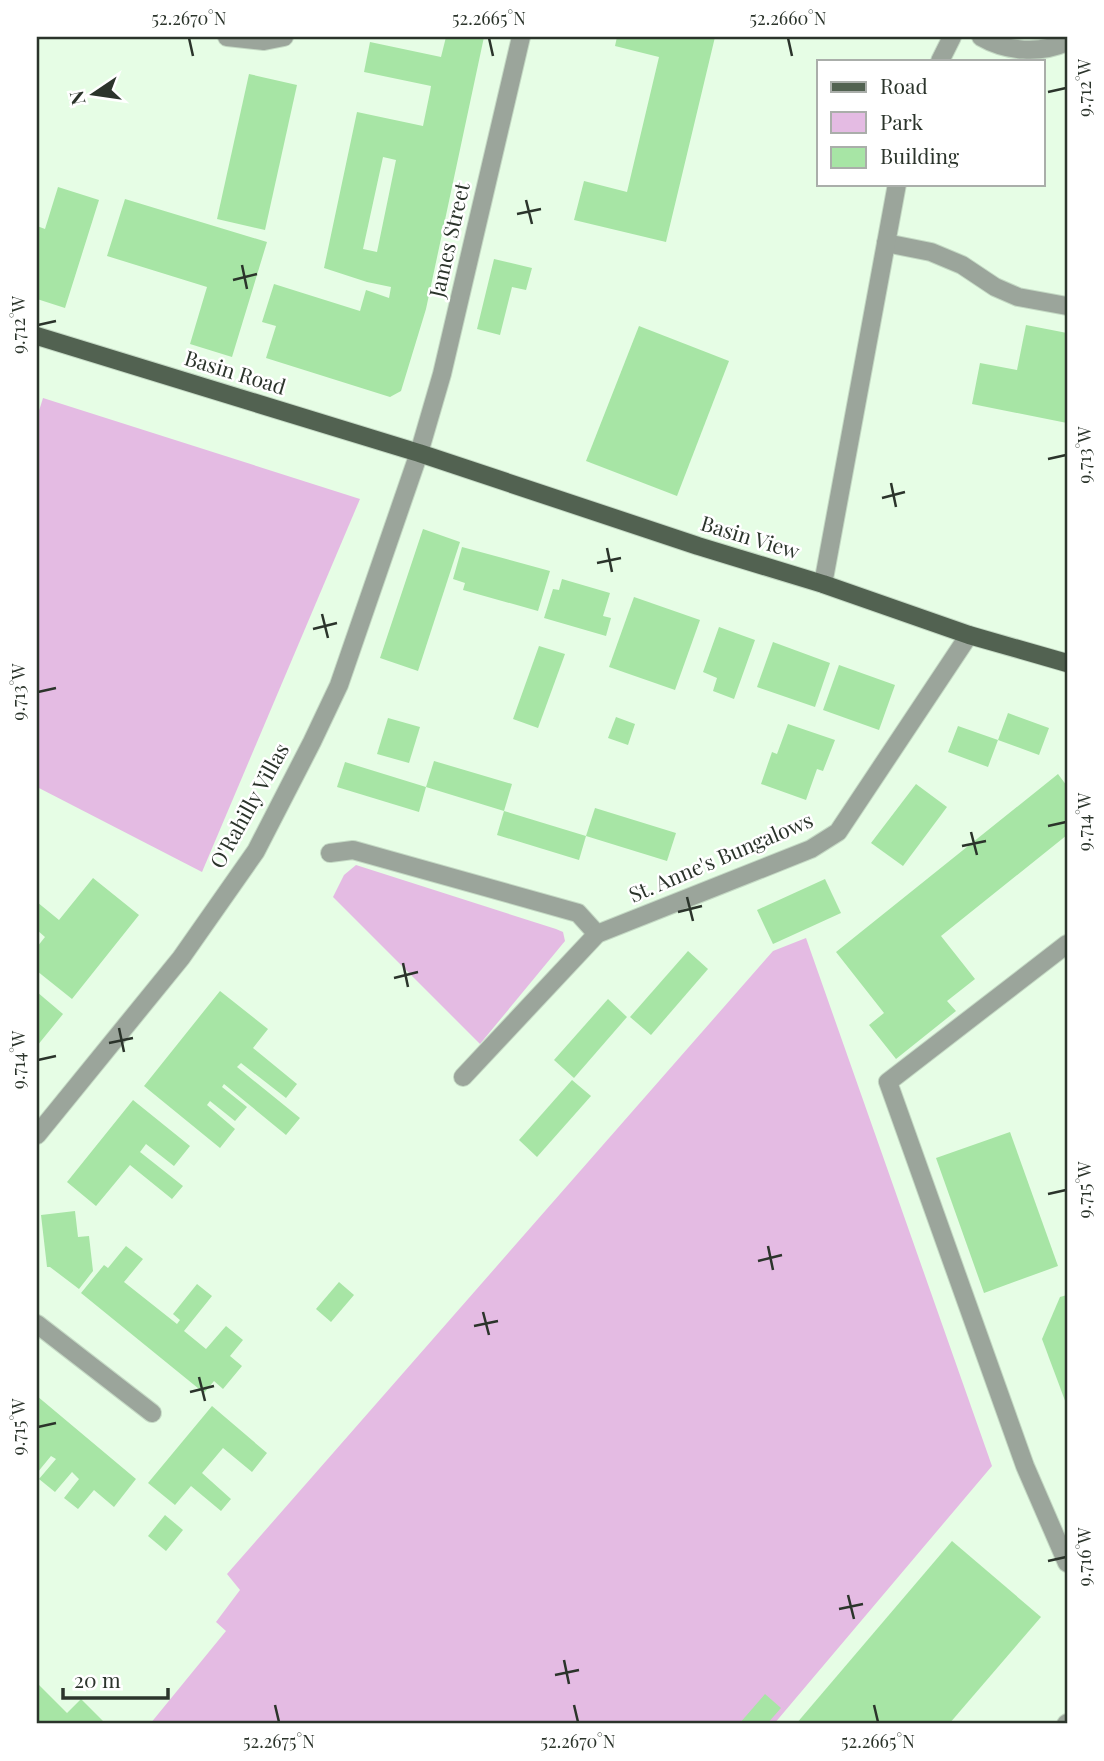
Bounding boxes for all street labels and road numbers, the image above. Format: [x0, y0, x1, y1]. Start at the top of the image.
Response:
street label: James Street [421, 179, 475, 301]
street label: Basin Road [181, 342, 290, 400]
street label: Basin View [698, 508, 804, 565]
street label: O'Rahilly Villas [202, 737, 294, 873]
street label: St. Anne's Bungalows [624, 805, 817, 908]

